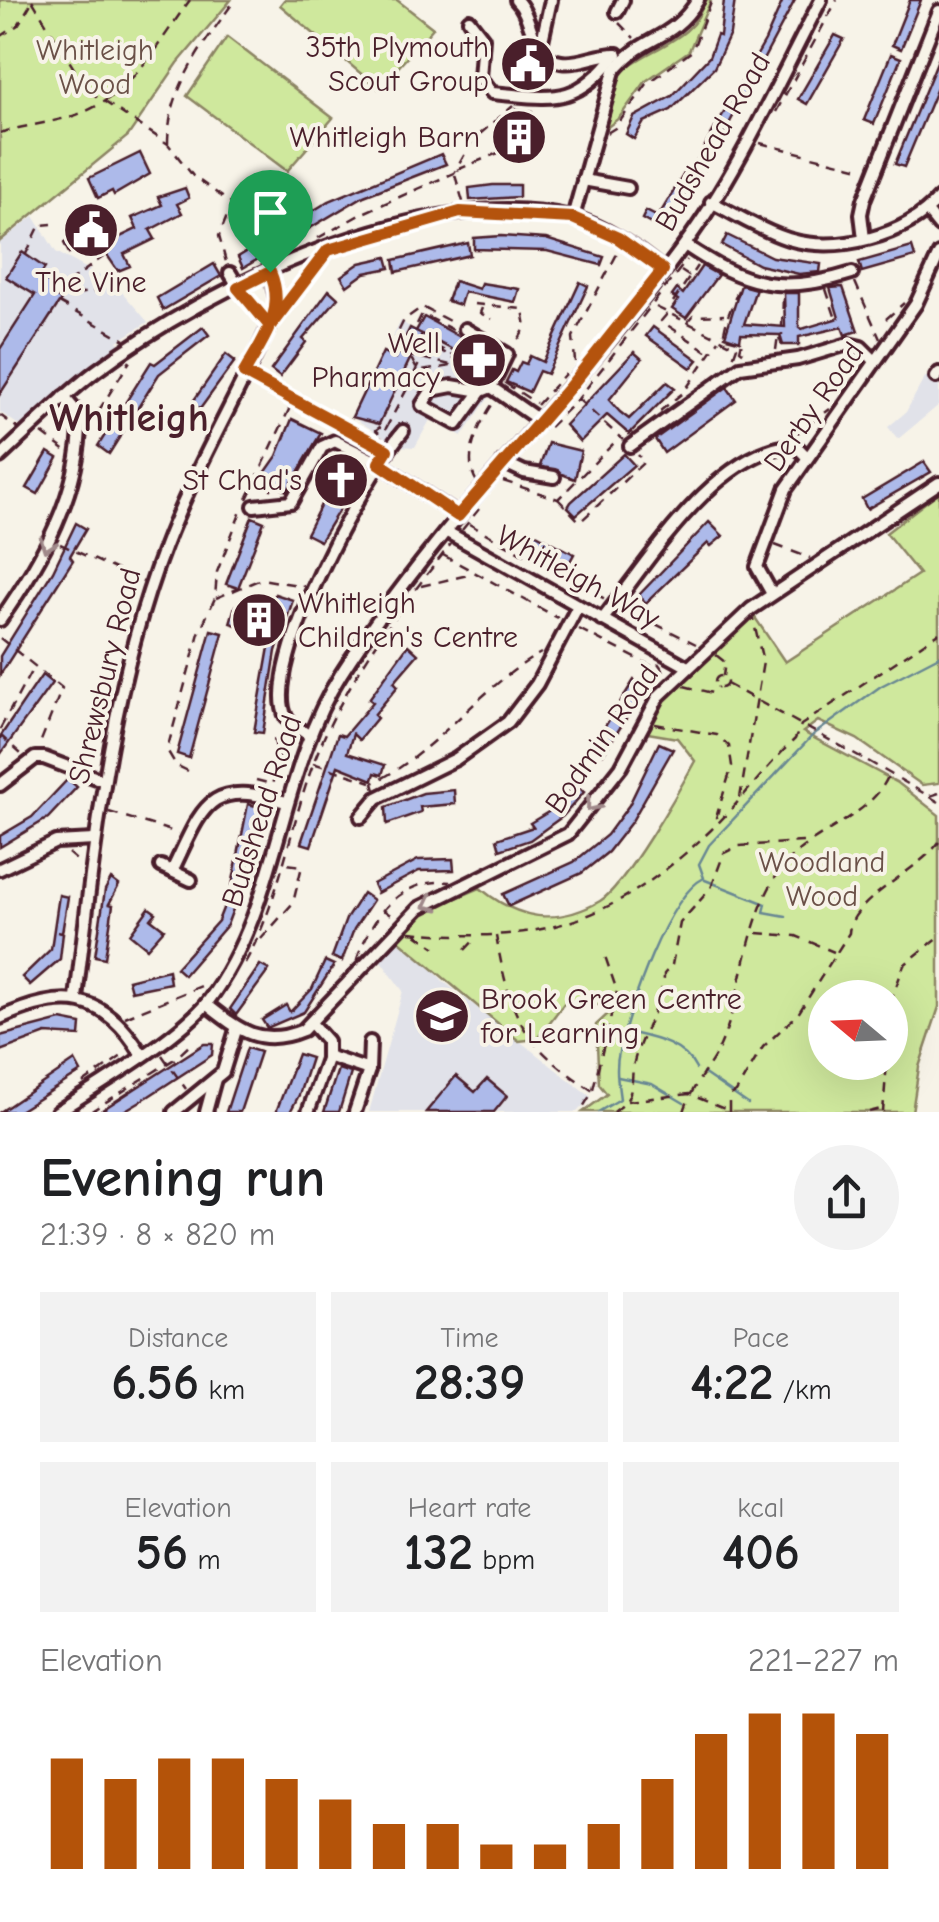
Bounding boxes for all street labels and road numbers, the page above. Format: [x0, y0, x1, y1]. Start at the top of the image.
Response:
street label: Budshead Road [648, 47, 778, 237]
street label: Derby Road [757, 336, 871, 478]
street label: Whitleigh Way [490, 518, 666, 636]
street label: Shrewsbury Road [61, 565, 149, 787]
street label: Bodmin Road [538, 658, 666, 820]
street label: Budshead Road [215, 711, 309, 911]

